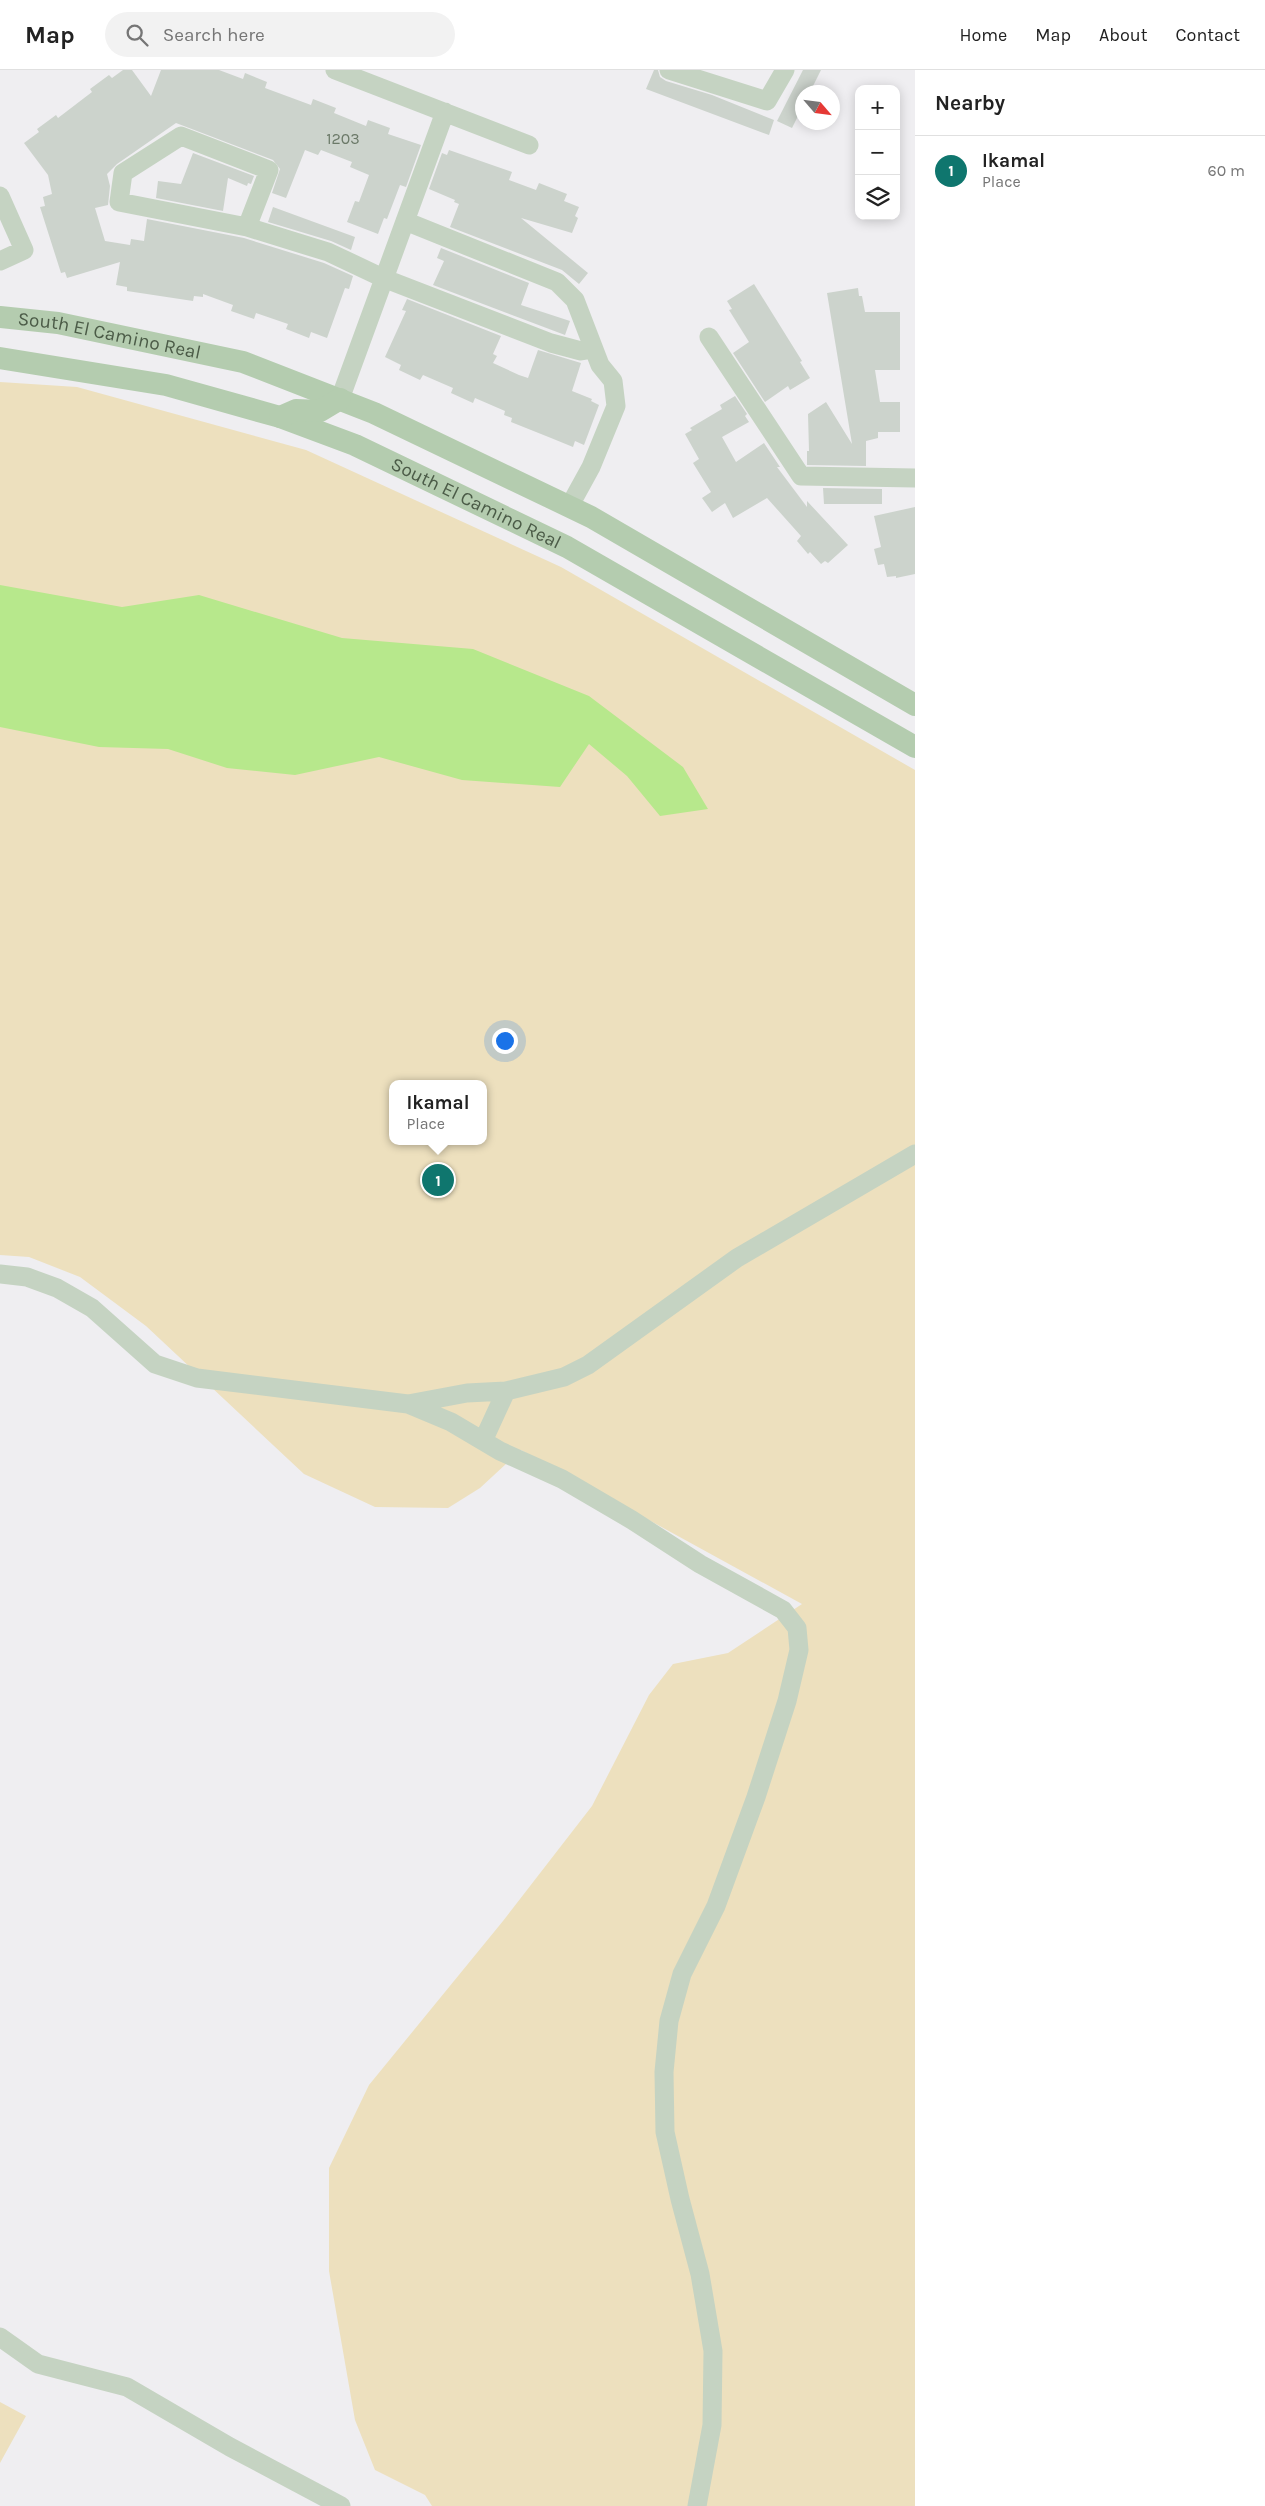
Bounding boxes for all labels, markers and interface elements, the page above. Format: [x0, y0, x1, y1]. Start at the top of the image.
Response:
search box [105, 12, 455, 57]
text: Map [25, 21, 75, 49]
icon: search [123, 21, 151, 49]
text: Search here [163, 24, 265, 46]
text: Home [959, 24, 1007, 46]
text: Map [1035, 24, 1071, 46]
text: About [1099, 24, 1148, 46]
text: Contact [1176, 24, 1240, 46]
north arrow [795, 85, 840, 130]
map controls [855, 85, 900, 220]
button: + [855, 85, 900, 130]
text: Nearby [935, 91, 1005, 115]
house number: 1203 [326, 129, 360, 148]
button: − [855, 130, 900, 175]
text: Ikamal [982, 150, 1045, 172]
text: 1 [948, 161, 954, 180]
text: 60 m [1208, 161, 1245, 180]
text: Place [982, 172, 1021, 191]
button: layers [855, 175, 900, 220]
street label: South El Camino Real [17, 308, 203, 364]
street label: South El Camino Real [387, 453, 565, 554]
your location [492, 1028, 518, 1054]
popup [389, 1080, 487, 1145]
text: Ikamal [406, 1092, 470, 1114]
text: Place [406, 1114, 445, 1133]
pin: 1 [422, 1161, 454, 1199]

